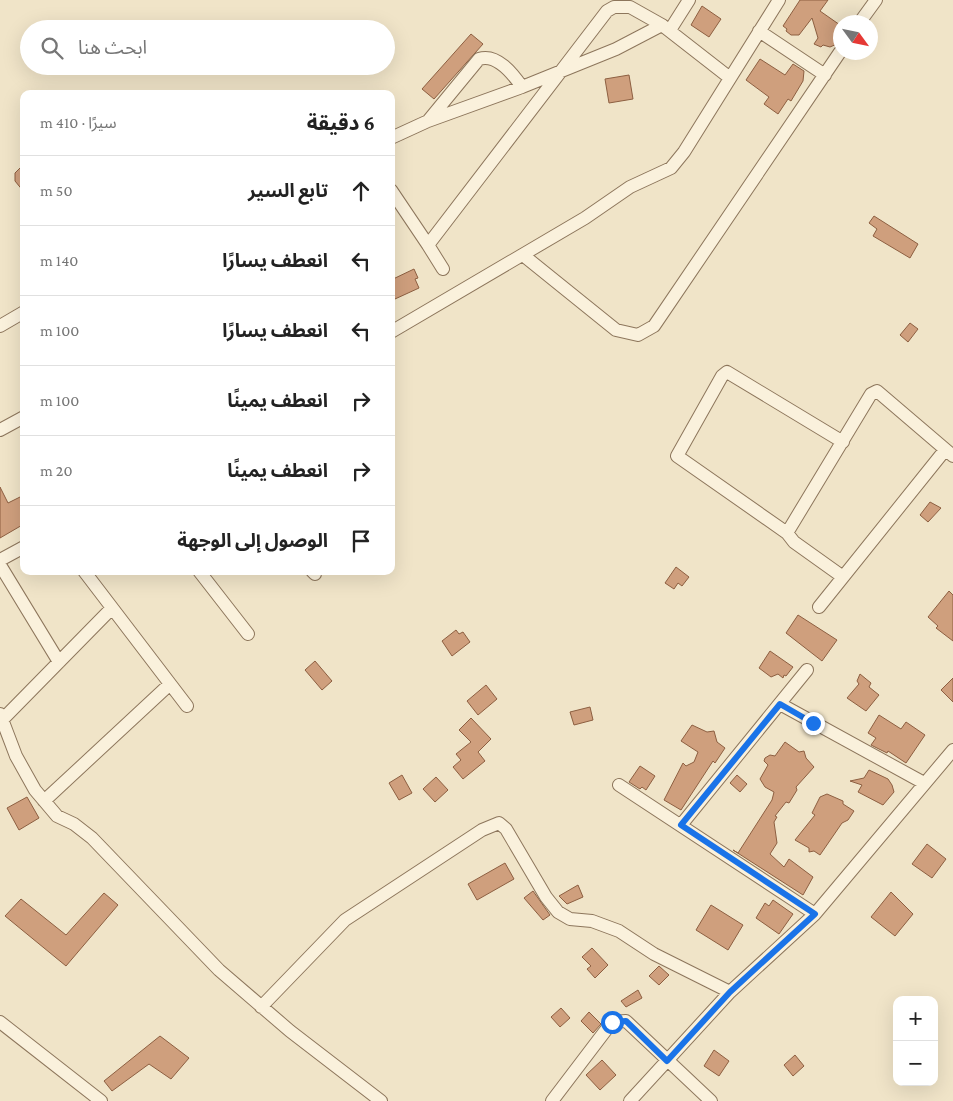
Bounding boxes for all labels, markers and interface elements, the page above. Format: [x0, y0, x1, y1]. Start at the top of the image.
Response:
north arrow [833, 15, 878, 60]
search box [20, 20, 395, 75]
icon: search [38, 34, 66, 62]
text: ابحث هنا [78, 37, 147, 58]
text: 6 دقيقة [307, 111, 375, 135]
text: سيرًا · 410 m [40, 114, 117, 131]
icon: ahead [347, 177, 375, 205]
text: تابع السير [248, 180, 328, 201]
text: 50 m [40, 182, 72, 199]
icon: left [347, 247, 375, 275]
text: انعطف يسارًا [222, 250, 328, 271]
text: 140 m [40, 252, 78, 269]
icon: left [347, 317, 375, 345]
text: انعطف يسارًا [222, 320, 328, 341]
text: 100 m [40, 322, 79, 339]
icon: right [347, 387, 375, 415]
text: انعطف يمينًا [227, 390, 328, 411]
text: 100 m [40, 392, 79, 409]
icon: right [347, 457, 375, 485]
text: انعطف يمينًا [227, 460, 328, 481]
text: 20 m [40, 462, 73, 479]
icon: arrive [347, 527, 375, 555]
text: الوصول إلى الوجهة [177, 530, 328, 551]
route end [802, 712, 825, 735]
map controls [893, 996, 938, 1086]
button: + [893, 996, 938, 1041]
route start [601, 1011, 624, 1034]
button: − [893, 1041, 938, 1086]

